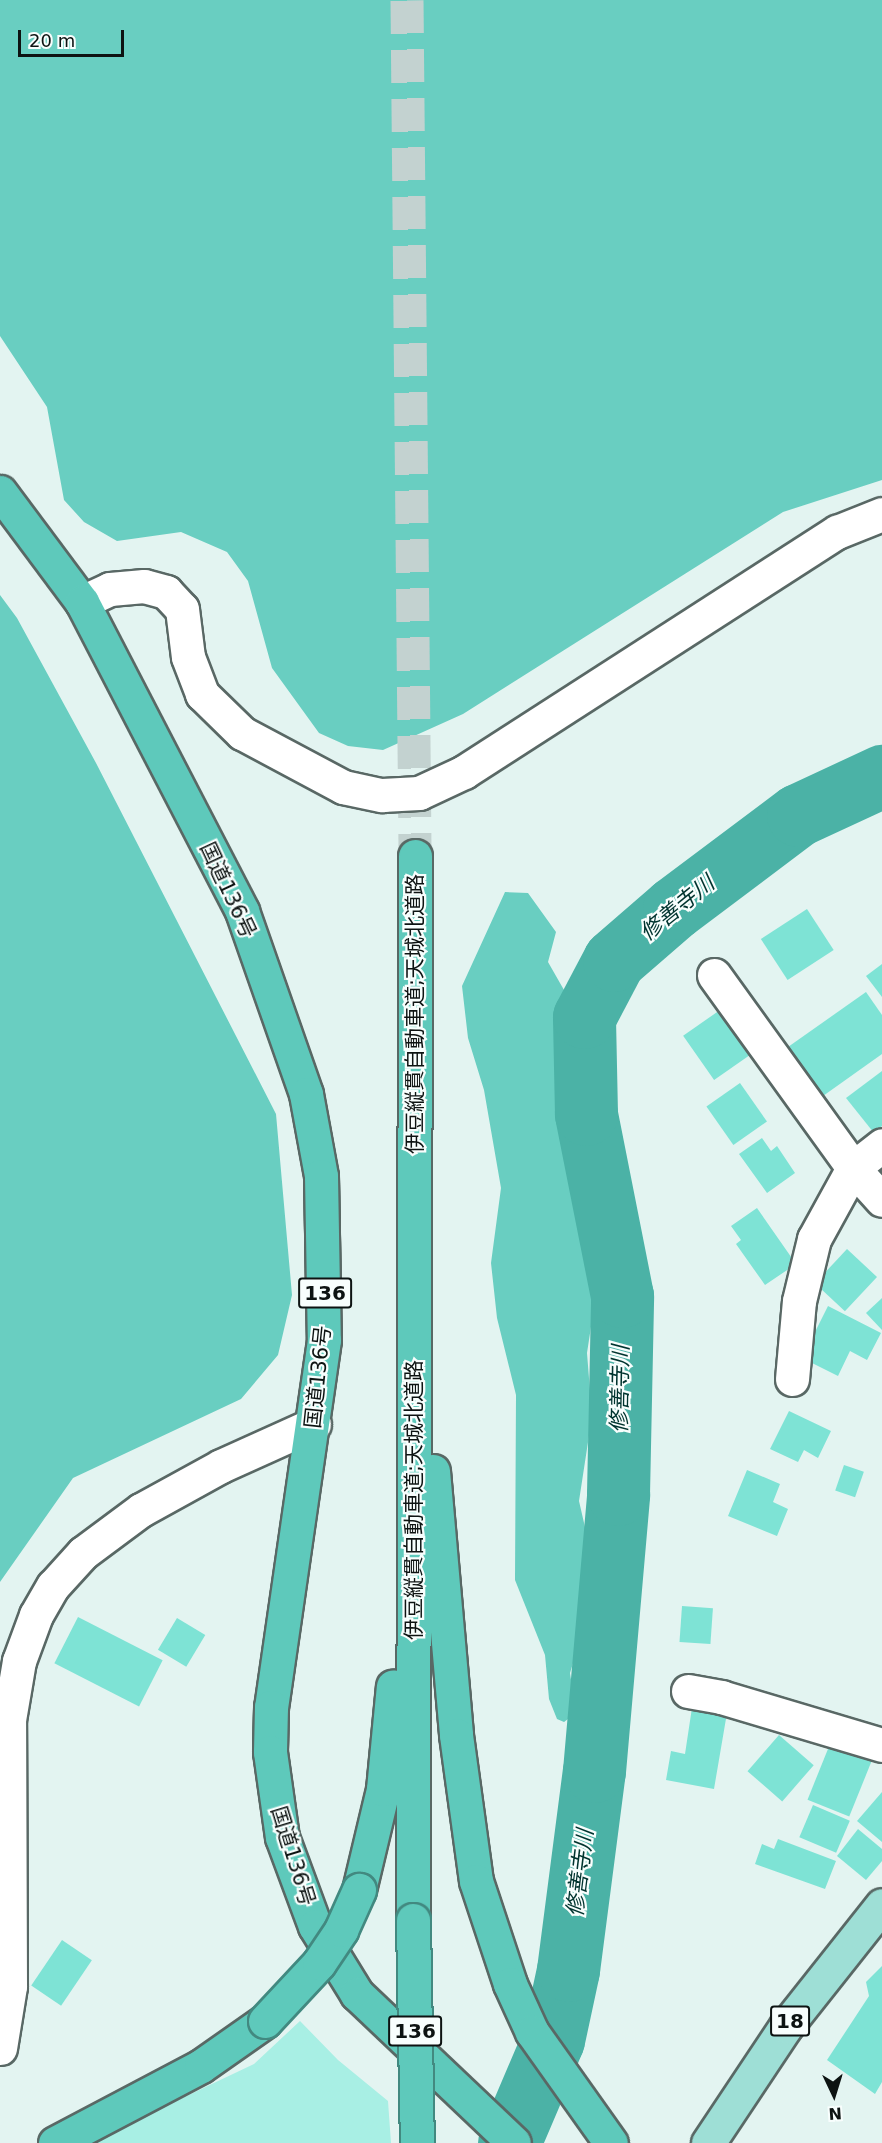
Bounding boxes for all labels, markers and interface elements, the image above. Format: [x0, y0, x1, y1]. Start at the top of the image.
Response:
scale bar [21, 18, 128, 56]
text: 20 m [29, 30, 75, 51]
street label: 国道136号 [195, 838, 261, 942]
water label: 修善寺川 [634, 870, 720, 946]
street label: 伊豆縦貫自動車道;天城北道路 [402, 874, 428, 1154]
road number: 136 [298, 1276, 352, 1310]
street label: 国道136号 [300, 1324, 336, 1430]
water label: 修善寺川 [606, 1345, 634, 1433]
street label: 伊豆縦貫自動車道;天城北道路 [401, 1360, 427, 1640]
street label: 国道136号 [266, 1803, 320, 1909]
water label: 修善寺川 [562, 1828, 598, 1918]
road number: 18 [769, 2004, 811, 2038]
road number: 136 [388, 2014, 442, 2048]
north arrow [804, 2065, 864, 2125]
text: N [828, 2104, 843, 2123]

